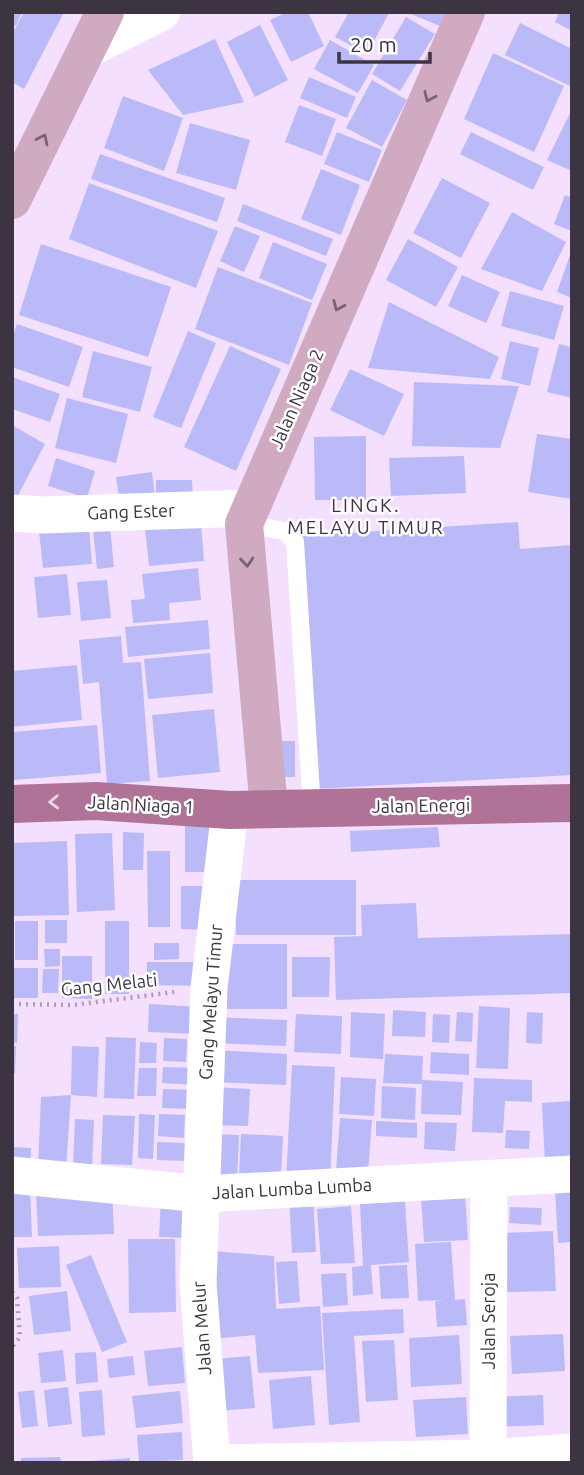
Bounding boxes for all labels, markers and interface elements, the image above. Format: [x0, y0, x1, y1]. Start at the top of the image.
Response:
scale bar [339, 21, 430, 65]
text: 20 m [350, 32, 397, 56]
one-way arrow [423, 90, 437, 102]
one-way arrow [34, 134, 48, 146]
one-way arrow [332, 298, 346, 311]
street label: Jalan Niaga 2 [265, 346, 327, 451]
district label: LINGK. MELAYU TIMUR [287, 494, 445, 538]
street label: Gang Ester [87, 499, 175, 523]
one-way arrow [239, 557, 254, 568]
street label: Jalan Niaga 1 [87, 791, 195, 817]
street label: Jalan Energi [372, 794, 470, 816]
one-way arrow [49, 795, 60, 810]
street label: Gang Melayu Timur [195, 923, 225, 1080]
street label: Gang Melati [60, 969, 158, 999]
street label: Jalan Lumba Lumba [211, 1174, 372, 1202]
street label: Jalan Seroja [478, 1273, 498, 1369]
street label: Jalan Melur [188, 1280, 214, 1376]

